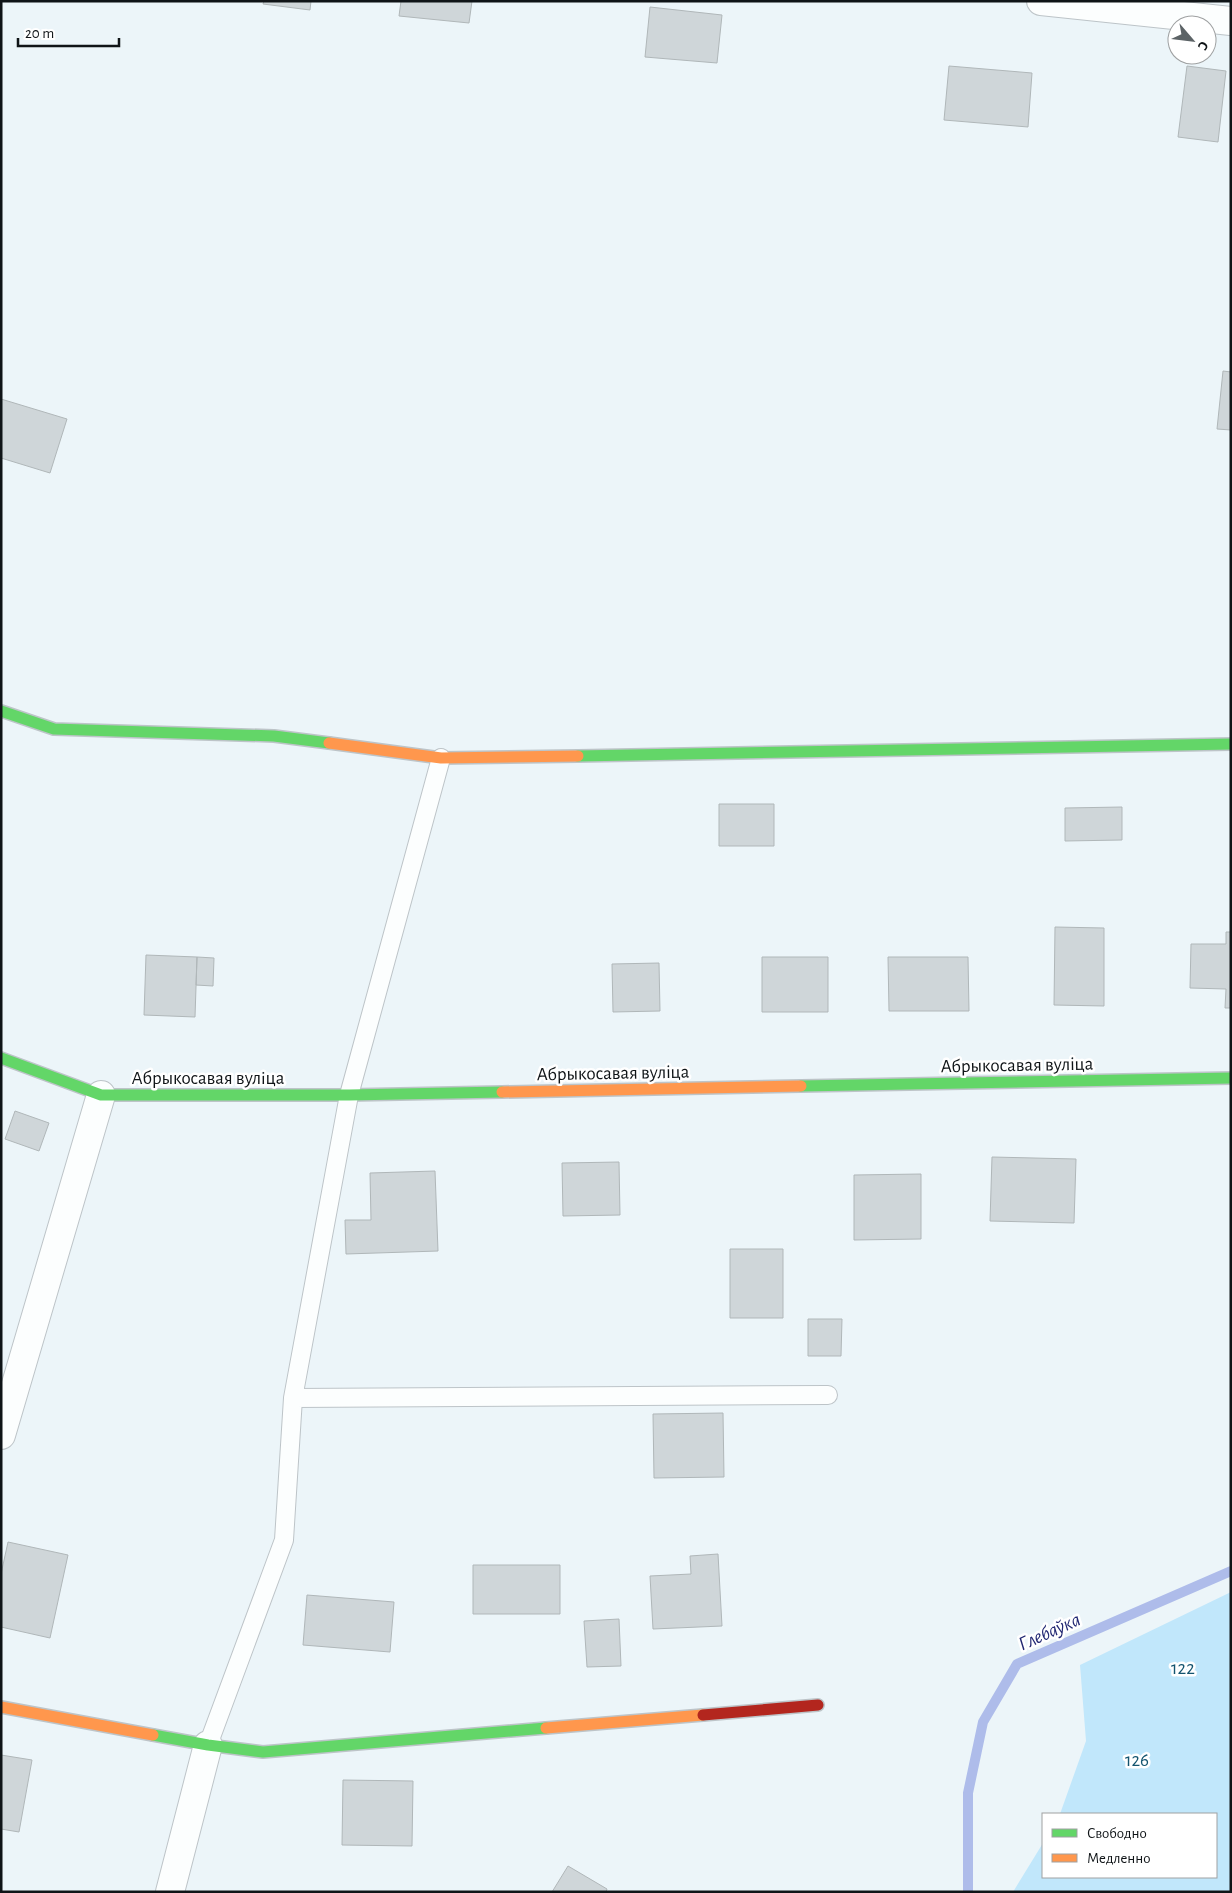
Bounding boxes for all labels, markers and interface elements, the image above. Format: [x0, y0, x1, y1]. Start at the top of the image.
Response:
scale bar [18, 15, 119, 47]
north arrow [1167, 15, 1217, 65]
text: 20 m [25, 26, 54, 41]
text: С [1194, 39, 1211, 53]
street label: Абрыкосавая вуліца [940, 1055, 1094, 1076]
street label: Абрыкосавая вуліца [536, 1063, 690, 1084]
street label: Абрыкосавая вуліца [132, 1069, 285, 1088]
water label: Глебаўка [1015, 1609, 1083, 1654]
park label: 122 [1171, 1659, 1195, 1678]
park label: 126 [1125, 1751, 1149, 1770]
legend [1042, 1813, 1217, 1878]
text: Свободно [1087, 1826, 1147, 1841]
text: Медленно [1087, 1851, 1151, 1866]

